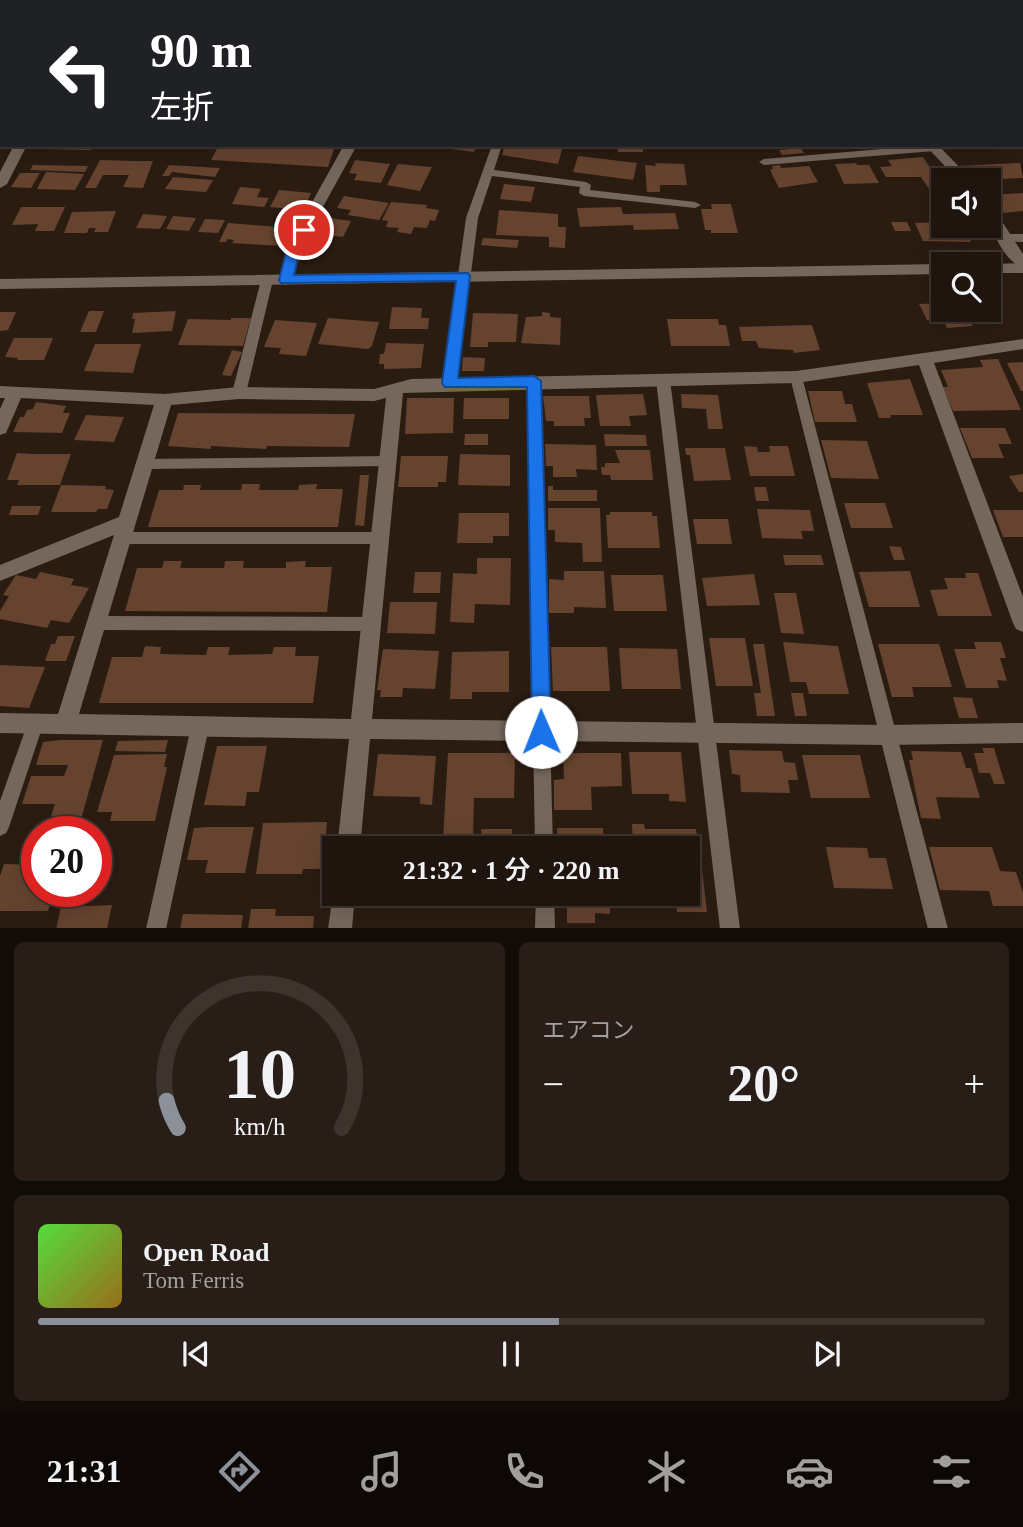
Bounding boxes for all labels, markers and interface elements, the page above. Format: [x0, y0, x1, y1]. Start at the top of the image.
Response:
text: 90 m [150, 23, 252, 78]
icon: left [35, 28, 126, 119]
text: 左折 [150, 89, 214, 125]
map controls [931, 168, 1001, 322]
button: sound [931, 168, 1001, 238]
pin [274, 200, 334, 260]
icon: arrive [285, 211, 323, 249]
button: search [931, 252, 1001, 322]
position arrow [504, 695, 578, 769]
speed limit sign: 20 [21, 816, 112, 907]
text: 21:32 · 1 分 · 220 m [403, 856, 619, 885]
text: エアコン [543, 1018, 635, 1043]
text: 10 [223, 1033, 296, 1114]
text: 20° [727, 1055, 800, 1112]
text: − [543, 1063, 564, 1105]
text: + [964, 1063, 985, 1105]
text: km/h [234, 1112, 285, 1139]
text: Open Road [143, 1238, 269, 1267]
text: Tom Ferris [143, 1268, 244, 1293]
icon: previous [177, 1335, 215, 1373]
icon: pause [492, 1335, 530, 1373]
icon: next [808, 1335, 846, 1373]
icon: directions [215, 1447, 264, 1496]
icon: music [357, 1447, 406, 1496]
icon: phone [500, 1447, 549, 1496]
icon: climate [642, 1447, 691, 1496]
icon: car [785, 1447, 834, 1496]
icon: filters [927, 1447, 976, 1496]
text: 21:31 [47, 1453, 121, 1489]

